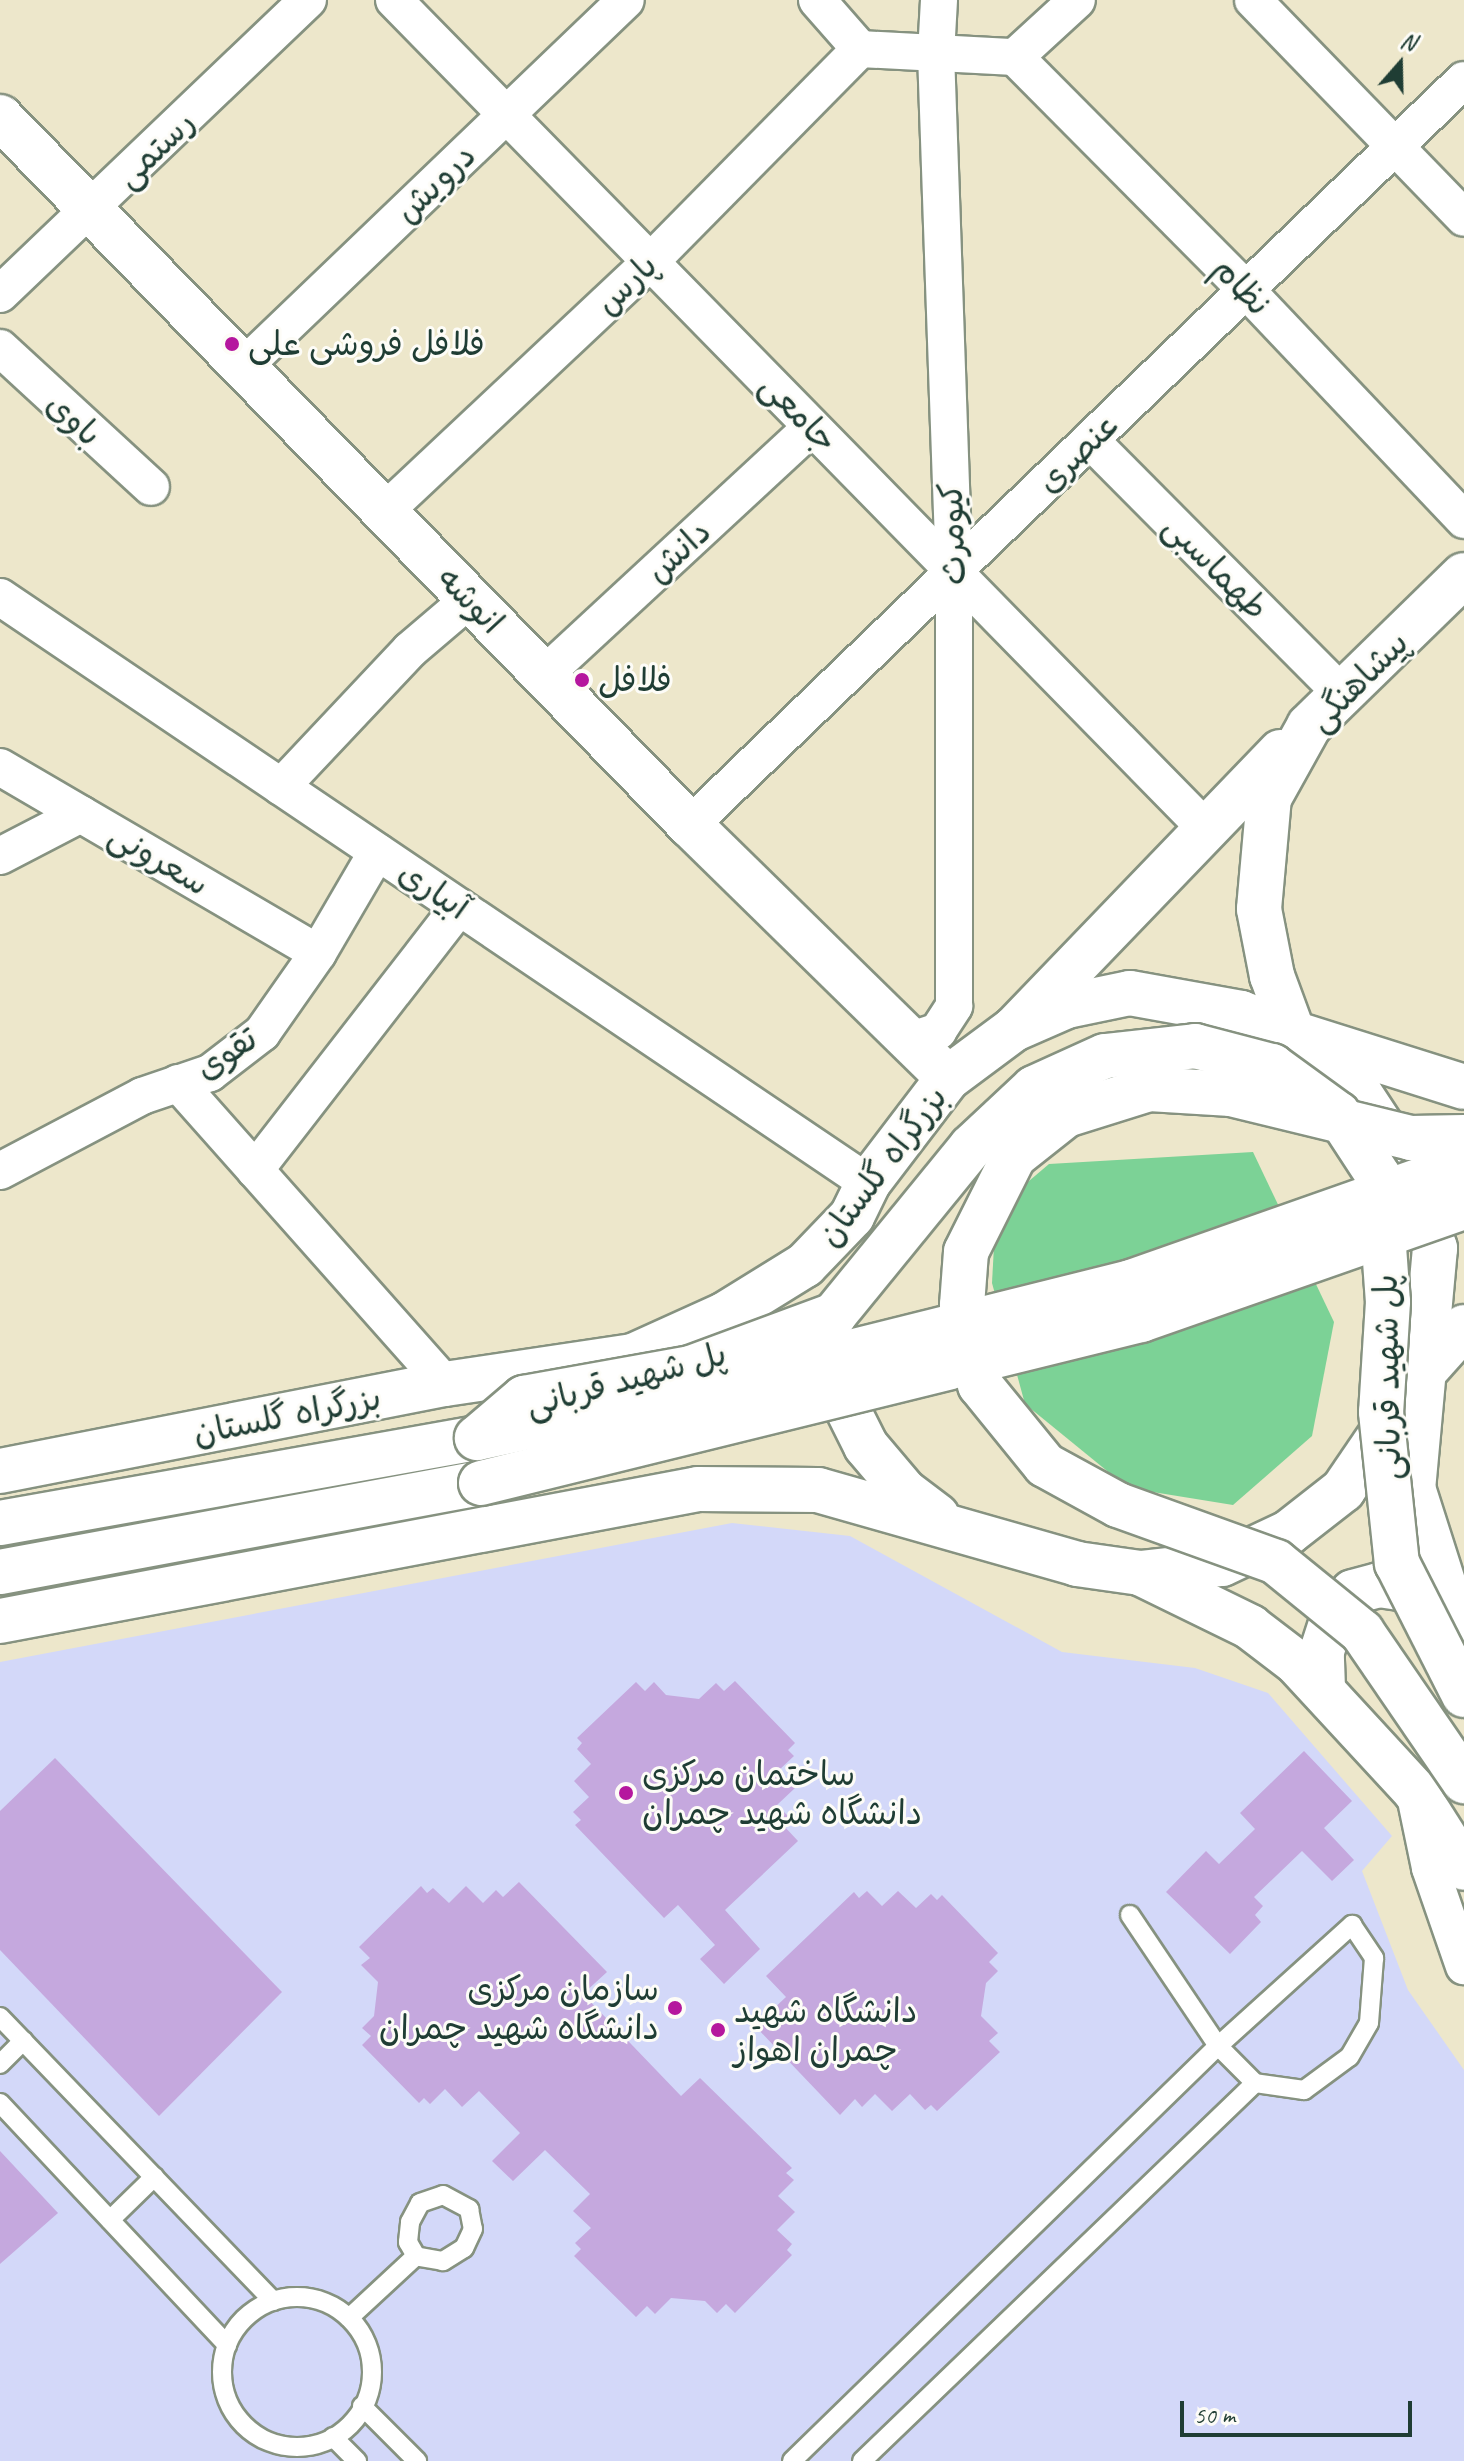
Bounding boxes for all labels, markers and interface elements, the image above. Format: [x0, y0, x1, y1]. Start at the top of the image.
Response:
north arrow [1360, 24, 1440, 104]
text: N [1397, 26, 1419, 57]
street label: رستمی [107, 102, 203, 196]
street label: درویش [386, 135, 484, 231]
street label: پارس [587, 245, 665, 323]
street label: نظام [1204, 248, 1280, 324]
place label: فلافل فروشی علی [248, 324, 485, 364]
marker: فلافل فروشی علی [223, 335, 241, 353]
street label: جامعی [752, 365, 846, 461]
street label: باوی [38, 384, 110, 454]
street label: عنصری [1028, 405, 1126, 501]
street label: کیومرث [930, 482, 974, 586]
street label: طهماسبی [1155, 506, 1277, 628]
street label: دانش [637, 511, 719, 591]
street label: انوشه [429, 558, 513, 642]
street label: پیشاهنگی [1299, 622, 1417, 740]
place label: فلافل [598, 660, 672, 700]
marker: فلافل [573, 671, 591, 689]
street label: سعرونی [102, 814, 216, 904]
street label: آبیاری [391, 852, 477, 928]
street label: تقوی [187, 1018, 265, 1088]
street label: بزرگراه گلستان [808, 1078, 956, 1254]
street label: پل شهید قربانی [1365, 1274, 1409, 1480]
street label: پل شهید قربانی [521, 1333, 731, 1425]
street label: بزرگراه گلستان [190, 1377, 384, 1453]
place label: ساختمان مرکزی دانشگاه شهید چمران [642, 1753, 922, 1832]
marker: ساختمان مرکزی دانشگاه شهید چمران [617, 1784, 635, 1802]
place label: سازمان مرکزی دانشگاه شهید چمران [379, 1968, 659, 2048]
place label: دانشگاه شهید چمران اهواز [734, 1990, 917, 2070]
marker: سازمان مرکزی دانشگاه شهید چمران [666, 1999, 684, 2017]
marker: دانشگاه شهید چمران اهواز [709, 2021, 727, 2039]
scale bar [1184, 2385, 1416, 2435]
text: 50 m [1194, 2400, 1235, 2430]

